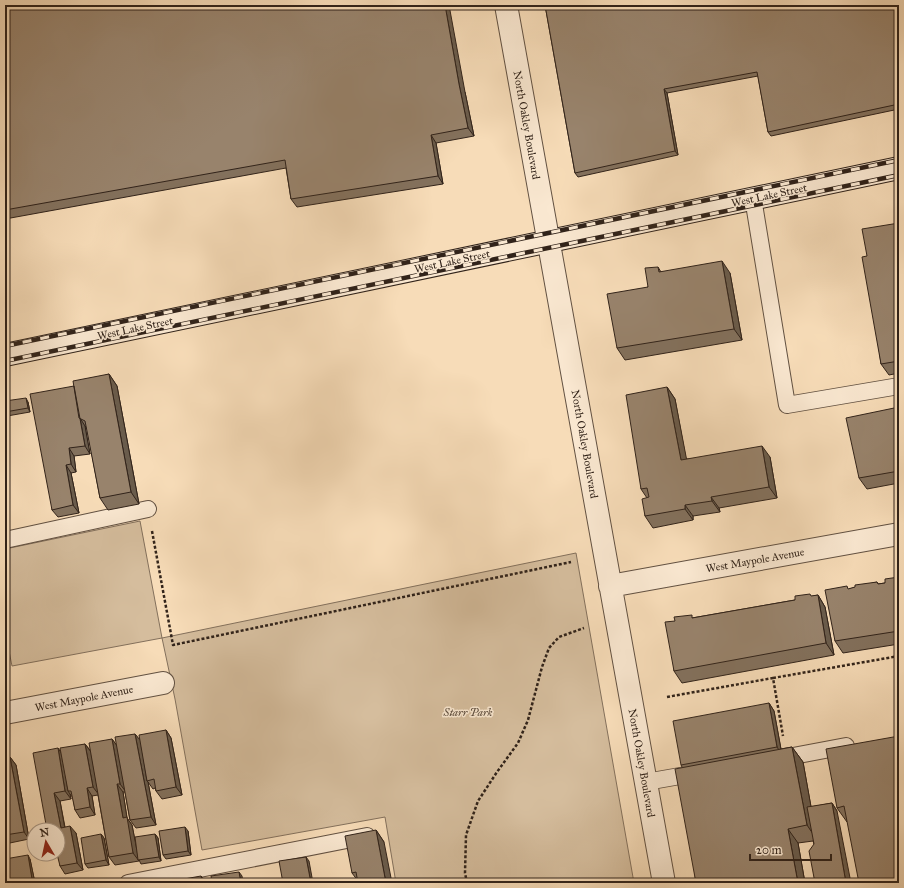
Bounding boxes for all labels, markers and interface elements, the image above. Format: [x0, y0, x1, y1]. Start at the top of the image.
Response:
street label: North Oakley Boulevard [511, 70, 543, 181]
street label: West Lake Street [730, 181, 808, 210]
street label: West Lake Street [413, 247, 491, 276]
street label: West Lake Street [96, 314, 174, 343]
street label: North Oakley Boulevard [569, 389, 601, 500]
street label: West Maypole Avenue [705, 545, 806, 576]
street label: West Maypole Avenue [34, 683, 135, 714]
park label: Starr Park [442, 706, 493, 719]
street label: North Oakley Boulevard [626, 708, 658, 819]
north arrow [26, 822, 66, 862]
text: N [39, 825, 51, 840]
scale bar [750, 836, 831, 862]
text: 20 m [756, 843, 782, 857]

